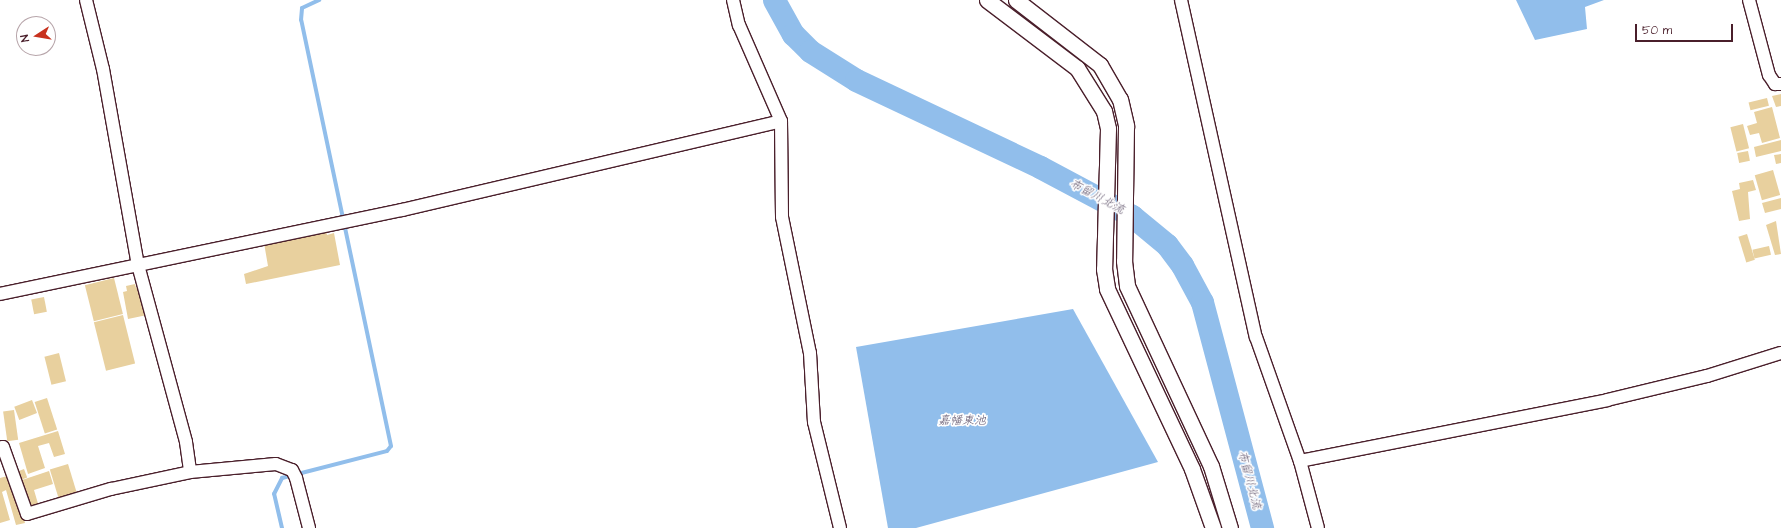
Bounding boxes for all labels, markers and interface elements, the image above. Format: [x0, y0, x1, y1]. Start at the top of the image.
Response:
north arrow [16, 16, 56, 56]
scale bar [1637, 16, 1735, 42]
text: 50 m [1642, 22, 1672, 39]
text: N [17, 33, 33, 43]
water label: 布留川北流 [1067, 177, 1127, 217]
water label: 嘉幡東池 [938, 414, 986, 428]
water label: 布留川北流 [1234, 449, 1264, 511]

